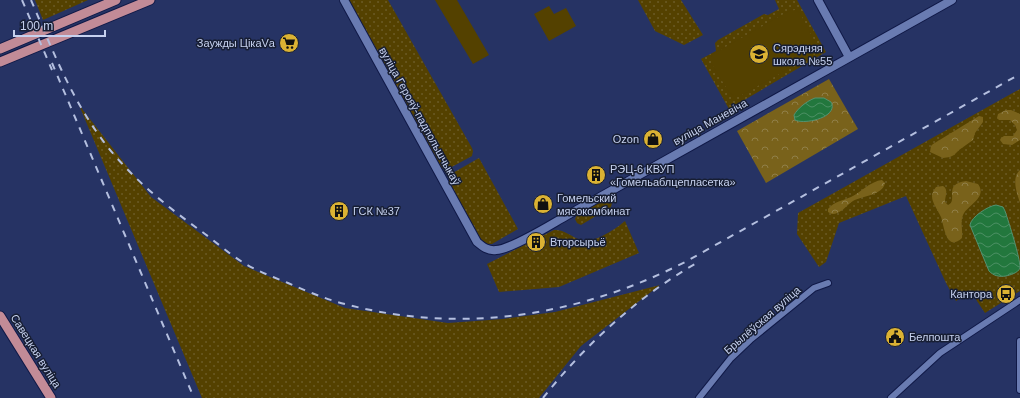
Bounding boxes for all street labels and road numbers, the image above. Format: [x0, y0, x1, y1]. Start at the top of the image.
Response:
street label: вуліца Герояў-падпольшчыкаў [377, 45, 463, 187]
street label: вуліца Маневіча [671, 96, 750, 147]
street label: Брылёўская вуліца [721, 283, 803, 356]
street label: Савецкая вуліца [8, 312, 64, 391]

